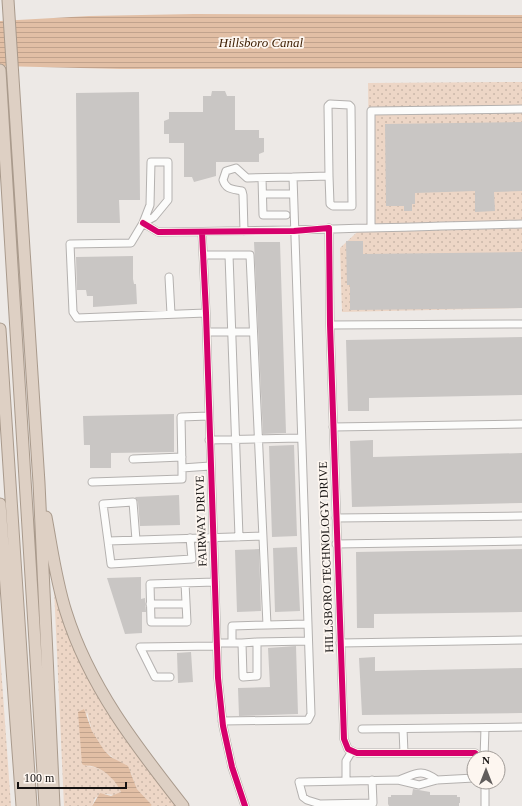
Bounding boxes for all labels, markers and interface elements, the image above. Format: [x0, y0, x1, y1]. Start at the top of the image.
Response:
water label: Hillsboro Canal [218, 35, 304, 50]
street label: HILLSBORO TECHNOLOGY DRIVE [316, 461, 336, 653]
street label: FAIRWAY DRIVE [192, 475, 210, 567]
north arrow [466, 750, 506, 790]
text: N [482, 754, 490, 766]
scale bar [18, 764, 126, 790]
text: 100 m [24, 771, 55, 785]

